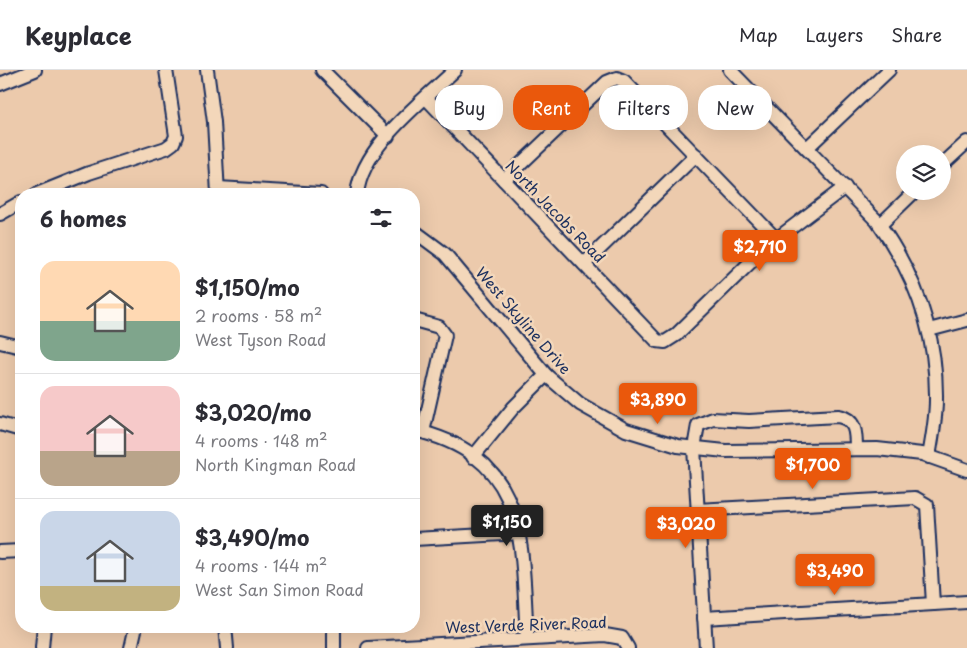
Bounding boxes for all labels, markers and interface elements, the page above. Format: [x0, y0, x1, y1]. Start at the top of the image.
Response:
text: Keyplace [25, 17, 132, 53]
text: Map [739, 21, 778, 48]
text: Layers [806, 21, 863, 48]
text: Share [891, 21, 942, 48]
chip: Buy [435, 85, 503, 130]
chip: Rent [513, 85, 589, 130]
chip: Filters [599, 85, 688, 130]
chip: New [698, 85, 772, 130]
map controls [896, 145, 951, 200]
button: layers [896, 145, 951, 200]
street label: North Jacobs Road [501, 154, 611, 268]
text: 6 homes [40, 202, 126, 234]
icon: filters [367, 204, 395, 232]
pin: $2,710 [719, 230, 801, 272]
text: $2,710 [734, 234, 786, 258]
street label: West Skyline Drive [471, 261, 577, 379]
text: $1,150/mo [195, 271, 299, 303]
icon: home [80, 281, 140, 341]
text: 2 rooms · 58 m² [195, 303, 322, 327]
text: West Tyson Road [195, 327, 326, 351]
pin: $3,890 [617, 382, 699, 425]
text: $3,890 [630, 387, 686, 411]
text: $3,020/mo [195, 396, 311, 428]
icon: home [80, 406, 140, 466]
text: 4 rooms · 148 m² [195, 428, 328, 452]
pin: $1,700 [772, 448, 854, 490]
text: North Kingman Road [195, 452, 356, 476]
text: $1,700 [786, 452, 840, 476]
pin: $1,150 [466, 504, 548, 547]
pin: $3,020 [645, 506, 727, 549]
text: $1,150 [482, 509, 532, 533]
text: $3,020 [657, 511, 715, 535]
text: $3,490/mo [195, 521, 309, 553]
icon: home [80, 531, 140, 591]
text: 4 rooms · 144 m² [195, 553, 327, 577]
pin: $3,490 [794, 554, 876, 596]
text: $3,490 [806, 558, 864, 582]
text: West San Simon Road [195, 577, 364, 601]
street label: West Verde River Road [445, 610, 607, 638]

